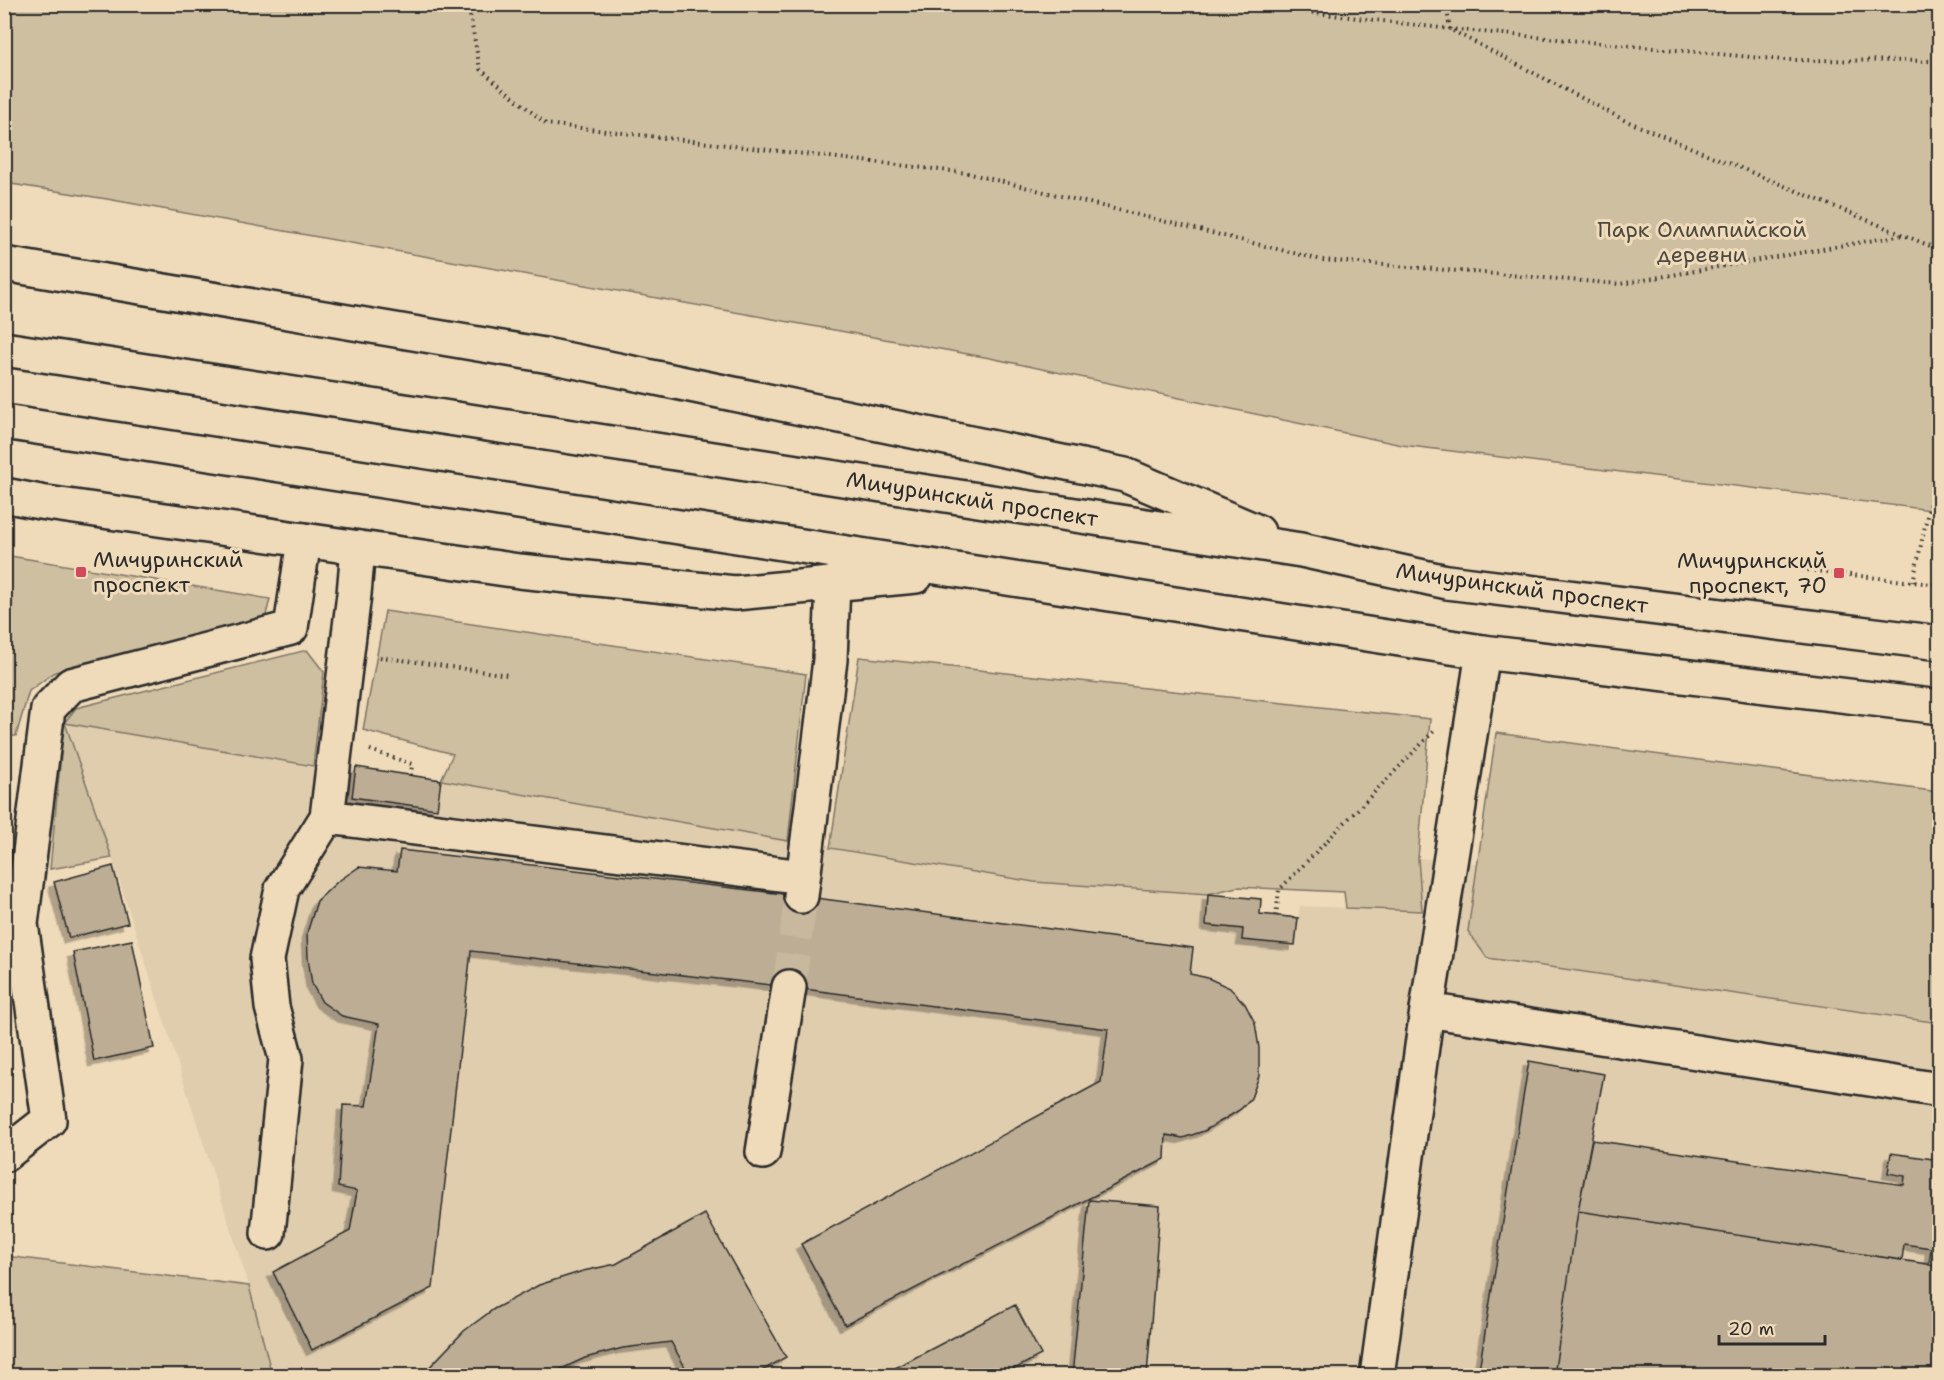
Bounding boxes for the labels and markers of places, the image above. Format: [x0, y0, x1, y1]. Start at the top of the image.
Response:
place label: Мичуринский проспект [93, 545, 243, 599]
place label: Мичуринский проспект, 70 [1677, 546, 1827, 600]
marker: Мичуринский проспект [74, 565, 88, 579]
marker: Мичуринский проспект, 70 [1832, 566, 1846, 580]

